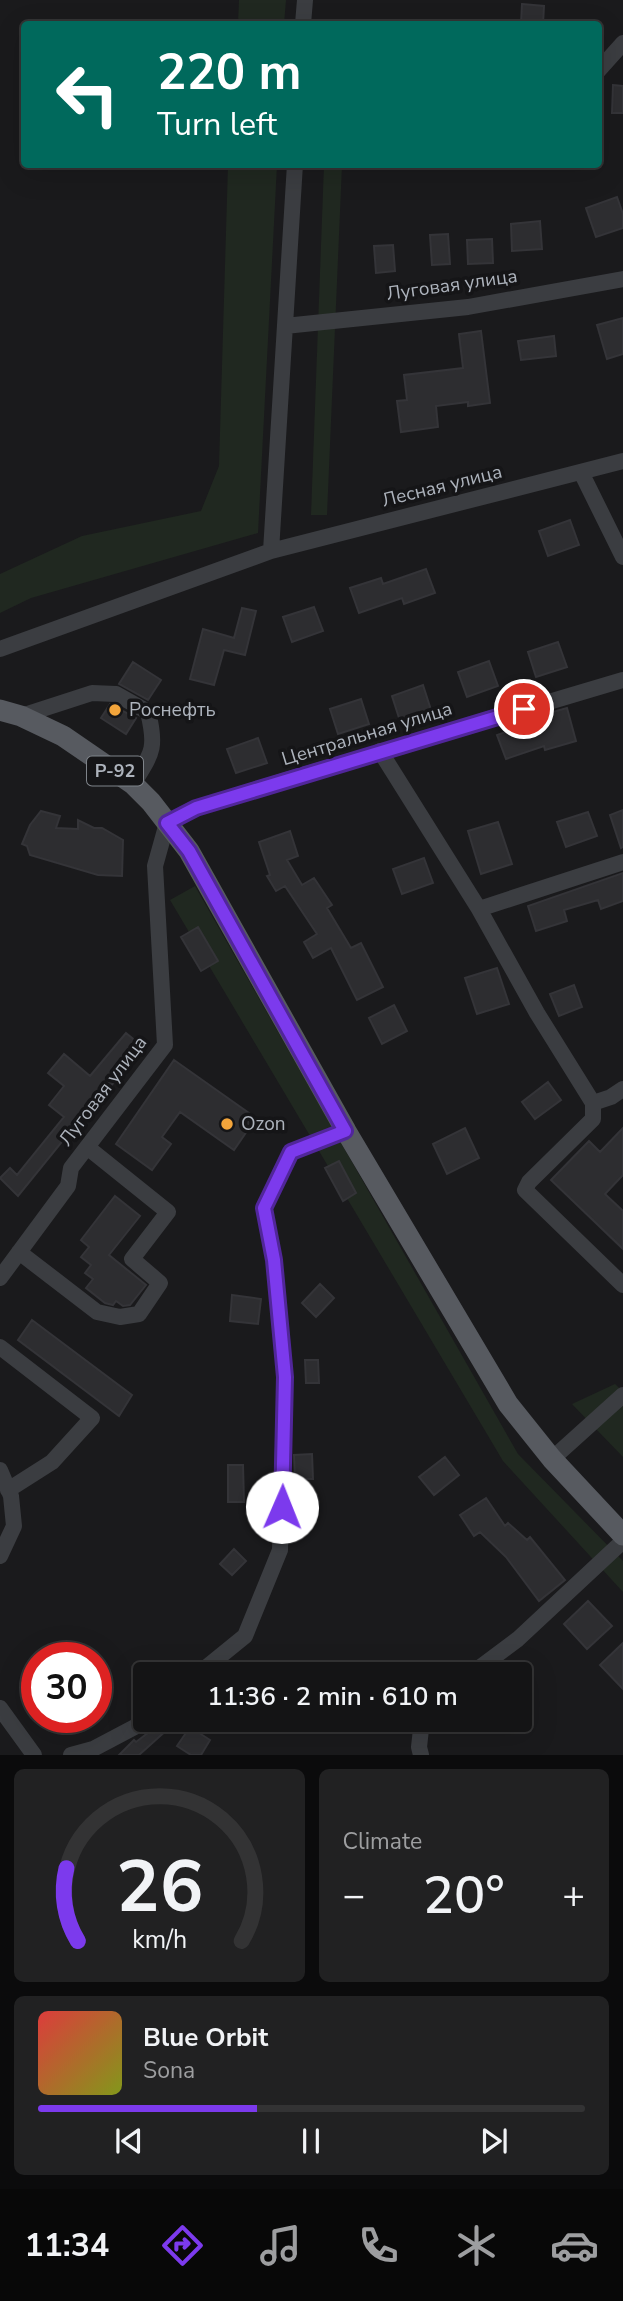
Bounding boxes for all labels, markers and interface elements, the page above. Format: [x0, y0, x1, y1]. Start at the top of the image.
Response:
text: 220 m [157, 39, 301, 106]
icon: left [42, 49, 133, 140]
text: Turn left [157, 103, 277, 146]
street label: Луговая улица [385, 263, 519, 307]
street label: Лесная улица [379, 459, 505, 513]
pin [494, 679, 554, 739]
icon: arrive [505, 690, 543, 728]
street label: Центральная улица [279, 696, 455, 772]
place label: Роснефть [129, 697, 216, 723]
marker: Роснефть [107, 702, 123, 718]
road number: Р-92 [87, 756, 143, 786]
street label: Луговая улица [53, 1031, 153, 1151]
place label: Ozon [241, 1111, 286, 1137]
marker: Ozon [219, 1116, 235, 1132]
position arrow [245, 1470, 319, 1544]
speed limit sign: 30 [21, 1642, 112, 1733]
text: 11:36 · 2 min · 610 m [207, 1679, 458, 1714]
text: Climate [343, 1826, 422, 1857]
text: 26 [116, 1838, 203, 1938]
text: 20° [423, 1860, 505, 1931]
text: − [343, 1870, 365, 1921]
text: + [562, 1870, 585, 1921]
text: km/h [132, 1923, 187, 1957]
text: Blue Orbit [143, 2020, 268, 2055]
text: Sona [143, 2055, 195, 2086]
icon: previous [110, 2122, 148, 2160]
icon: pause [292, 2122, 330, 2160]
icon: next [475, 2122, 513, 2160]
icon: directions [158, 2221, 207, 2270]
icon: music [256, 2221, 305, 2270]
icon: phone [354, 2221, 403, 2270]
icon: climate [452, 2221, 501, 2270]
icon: car [550, 2221, 599, 2270]
text: 11:34 [24, 2224, 109, 2267]

